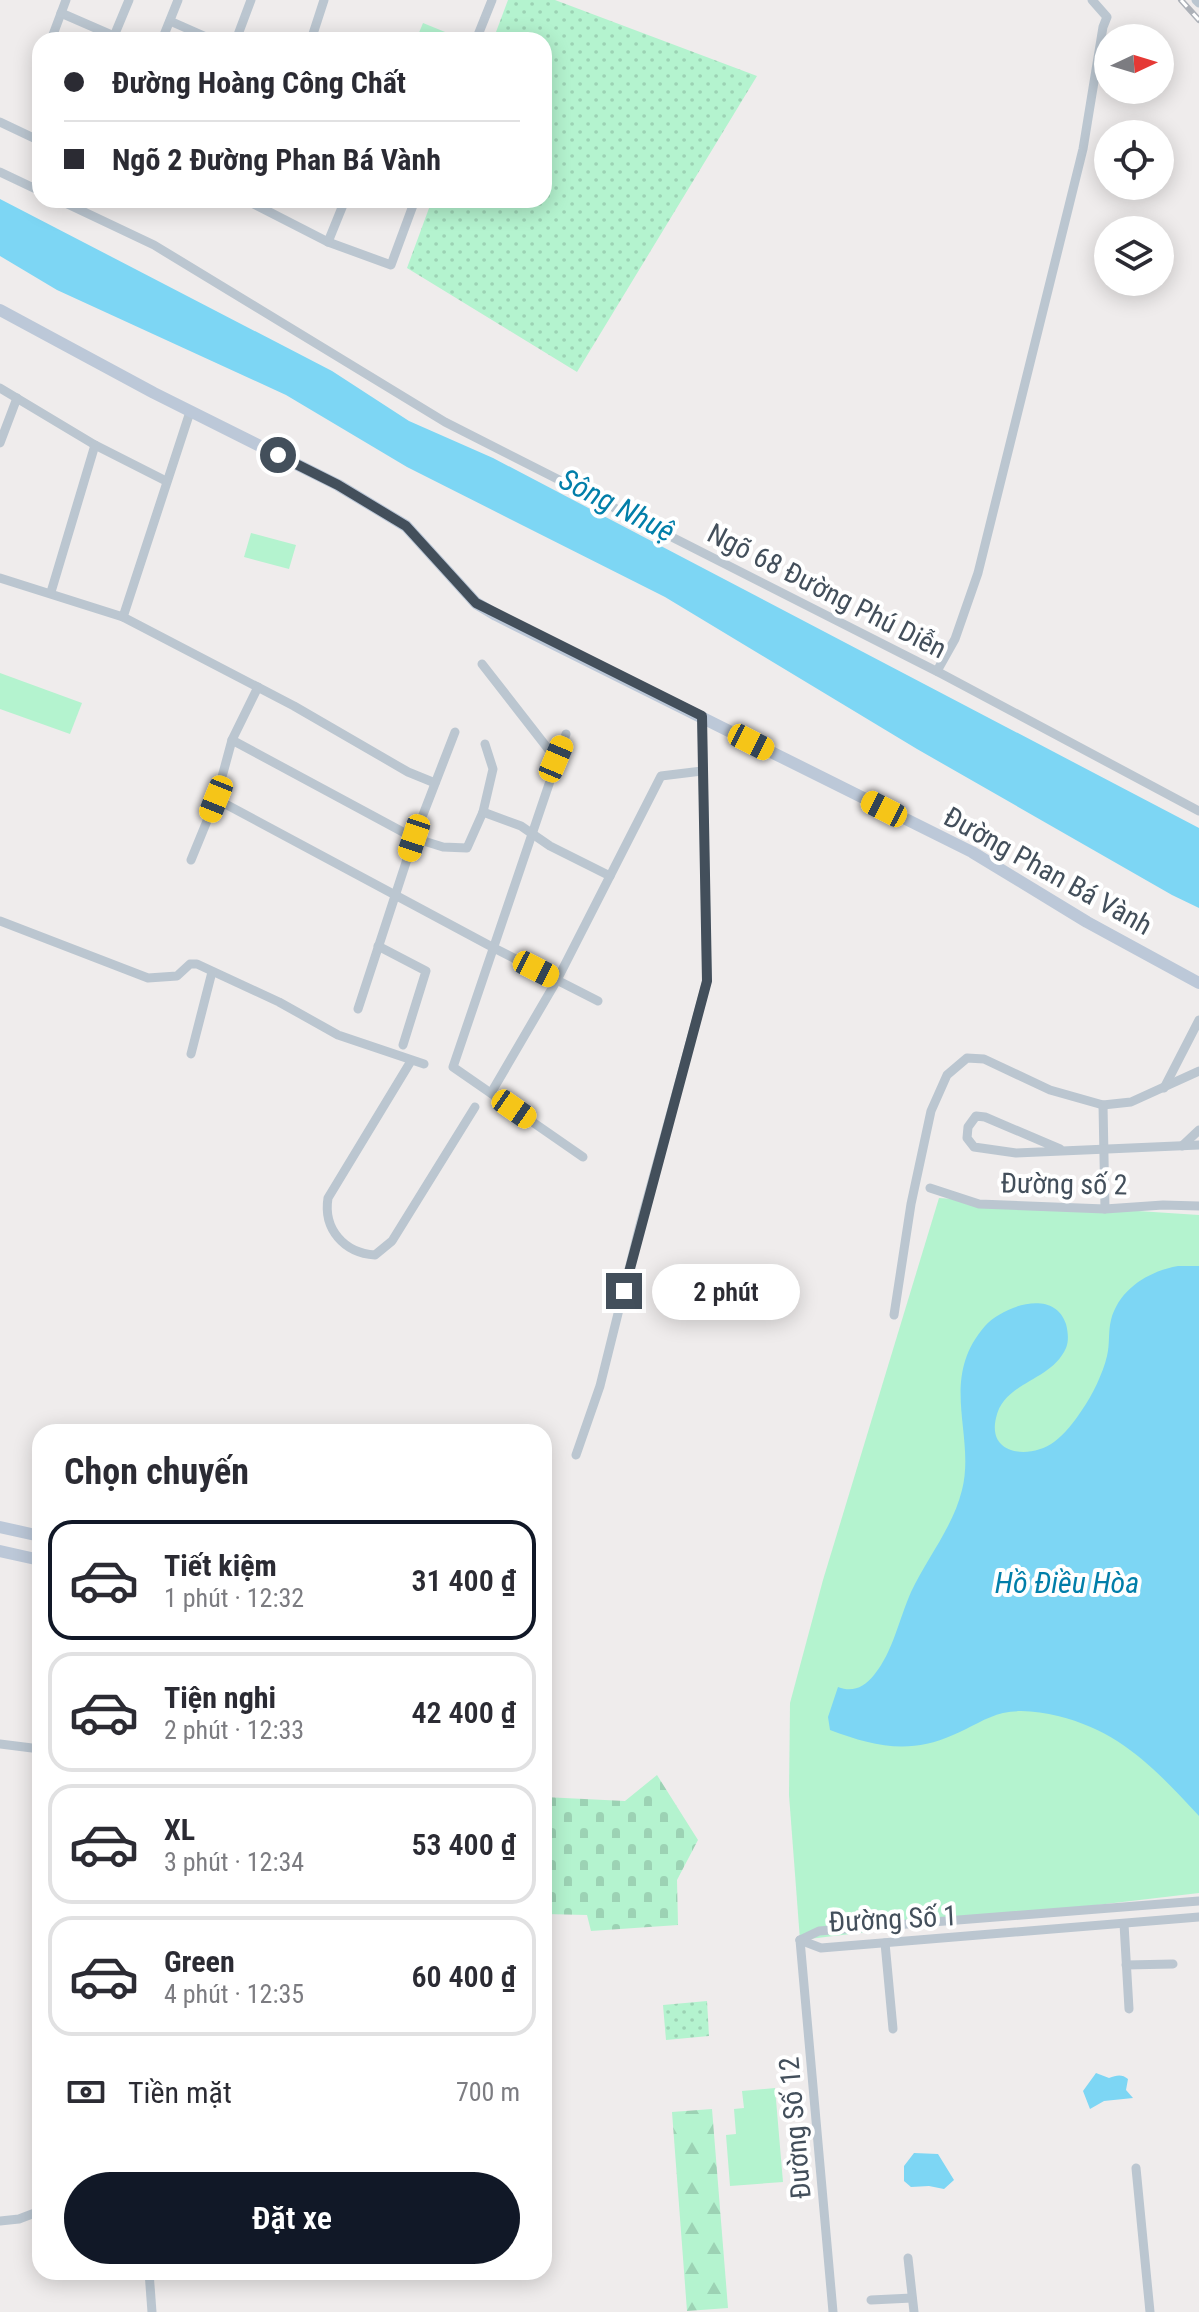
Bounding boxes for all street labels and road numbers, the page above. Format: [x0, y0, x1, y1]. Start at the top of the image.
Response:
street label: Ngõ 68 Đường Phú Diễn [702, 516, 952, 666]
street label: Đường Phan Bá Vành [938, 800, 1158, 942]
street label: Đường số 2 [1000, 1166, 1128, 1202]
street label: Đường Số 1 [828, 1899, 958, 1939]
street label: Đường Số 12 [772, 2056, 818, 2200]

